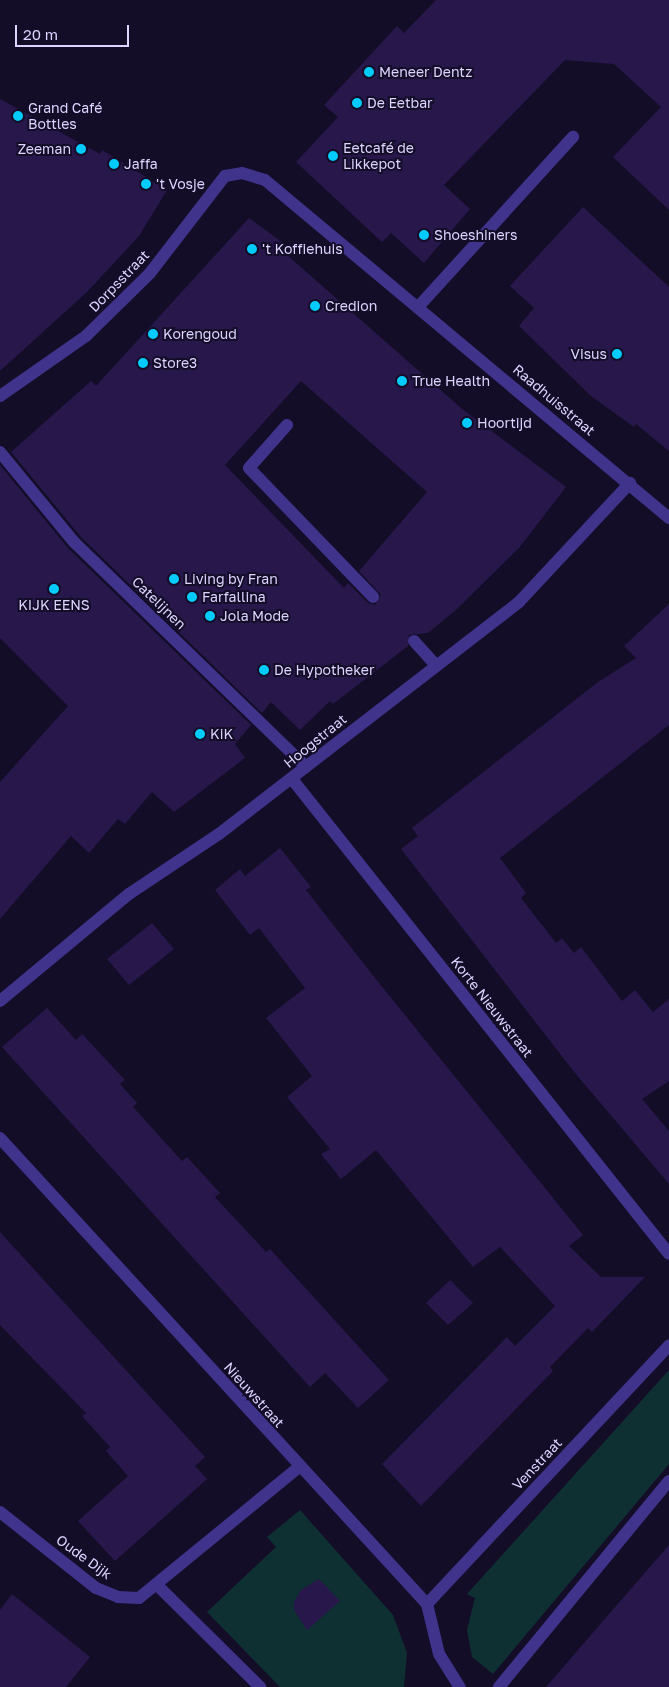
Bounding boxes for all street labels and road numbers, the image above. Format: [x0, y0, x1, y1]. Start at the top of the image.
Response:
street label: Dorpsstraat [85, 247, 153, 315]
street label: Raadhuisstraat [510, 361, 598, 439]
street label: Catelijnen [129, 573, 189, 633]
street label: Hoogstraat [280, 711, 350, 771]
street label: Korte Nieuwstraat [448, 953, 536, 1061]
street label: Nieuwstraat [220, 1359, 288, 1431]
street label: Venstraat [509, 1435, 565, 1493]
street label: Oude Dijk [53, 1531, 115, 1583]

